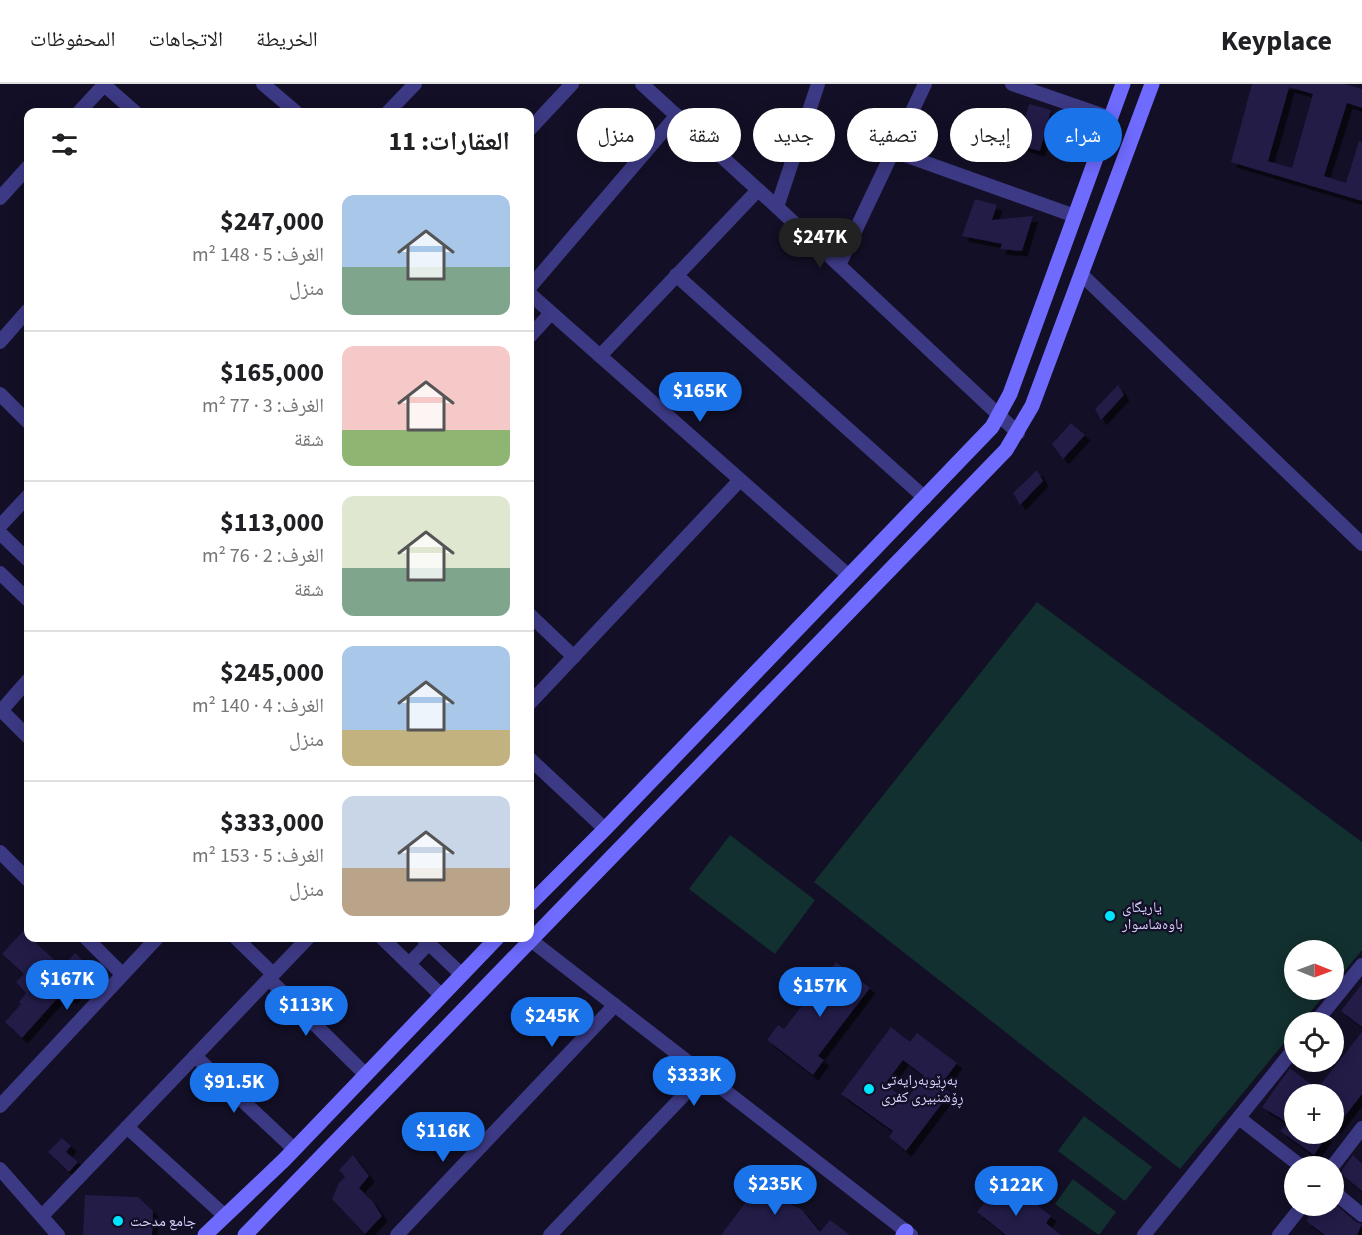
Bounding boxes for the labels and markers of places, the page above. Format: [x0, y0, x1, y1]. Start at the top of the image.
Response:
pin: $247K [778, 218, 862, 269]
pin: $165K [658, 372, 742, 423]
place label: یاریگای باوەشاسوار [1121, 897, 1183, 935]
marker: یاریگای باوەشاسوار [1103, 909, 1117, 923]
pin: $167K [25, 960, 109, 1011]
pin: $157K [778, 967, 862, 1018]
pin: $113K [264, 986, 348, 1037]
pin: $245K [510, 997, 594, 1048]
pin: $333K [652, 1056, 736, 1107]
pin: $91.5K [185, 1063, 283, 1114]
place label: بەڕێوبەرایەتی ڕۆشنبیری کفری [881, 1070, 964, 1109]
marker: بەڕێوبەرایەتی ڕۆشنبیری کفری [862, 1082, 876, 1096]
pin: $116K [401, 1112, 485, 1163]
pin: $235K [733, 1165, 817, 1216]
pin: $122K [974, 1166, 1058, 1217]
place label: جامع مدحت [130, 1211, 197, 1232]
marker: جامع مدحت [111, 1214, 125, 1228]

